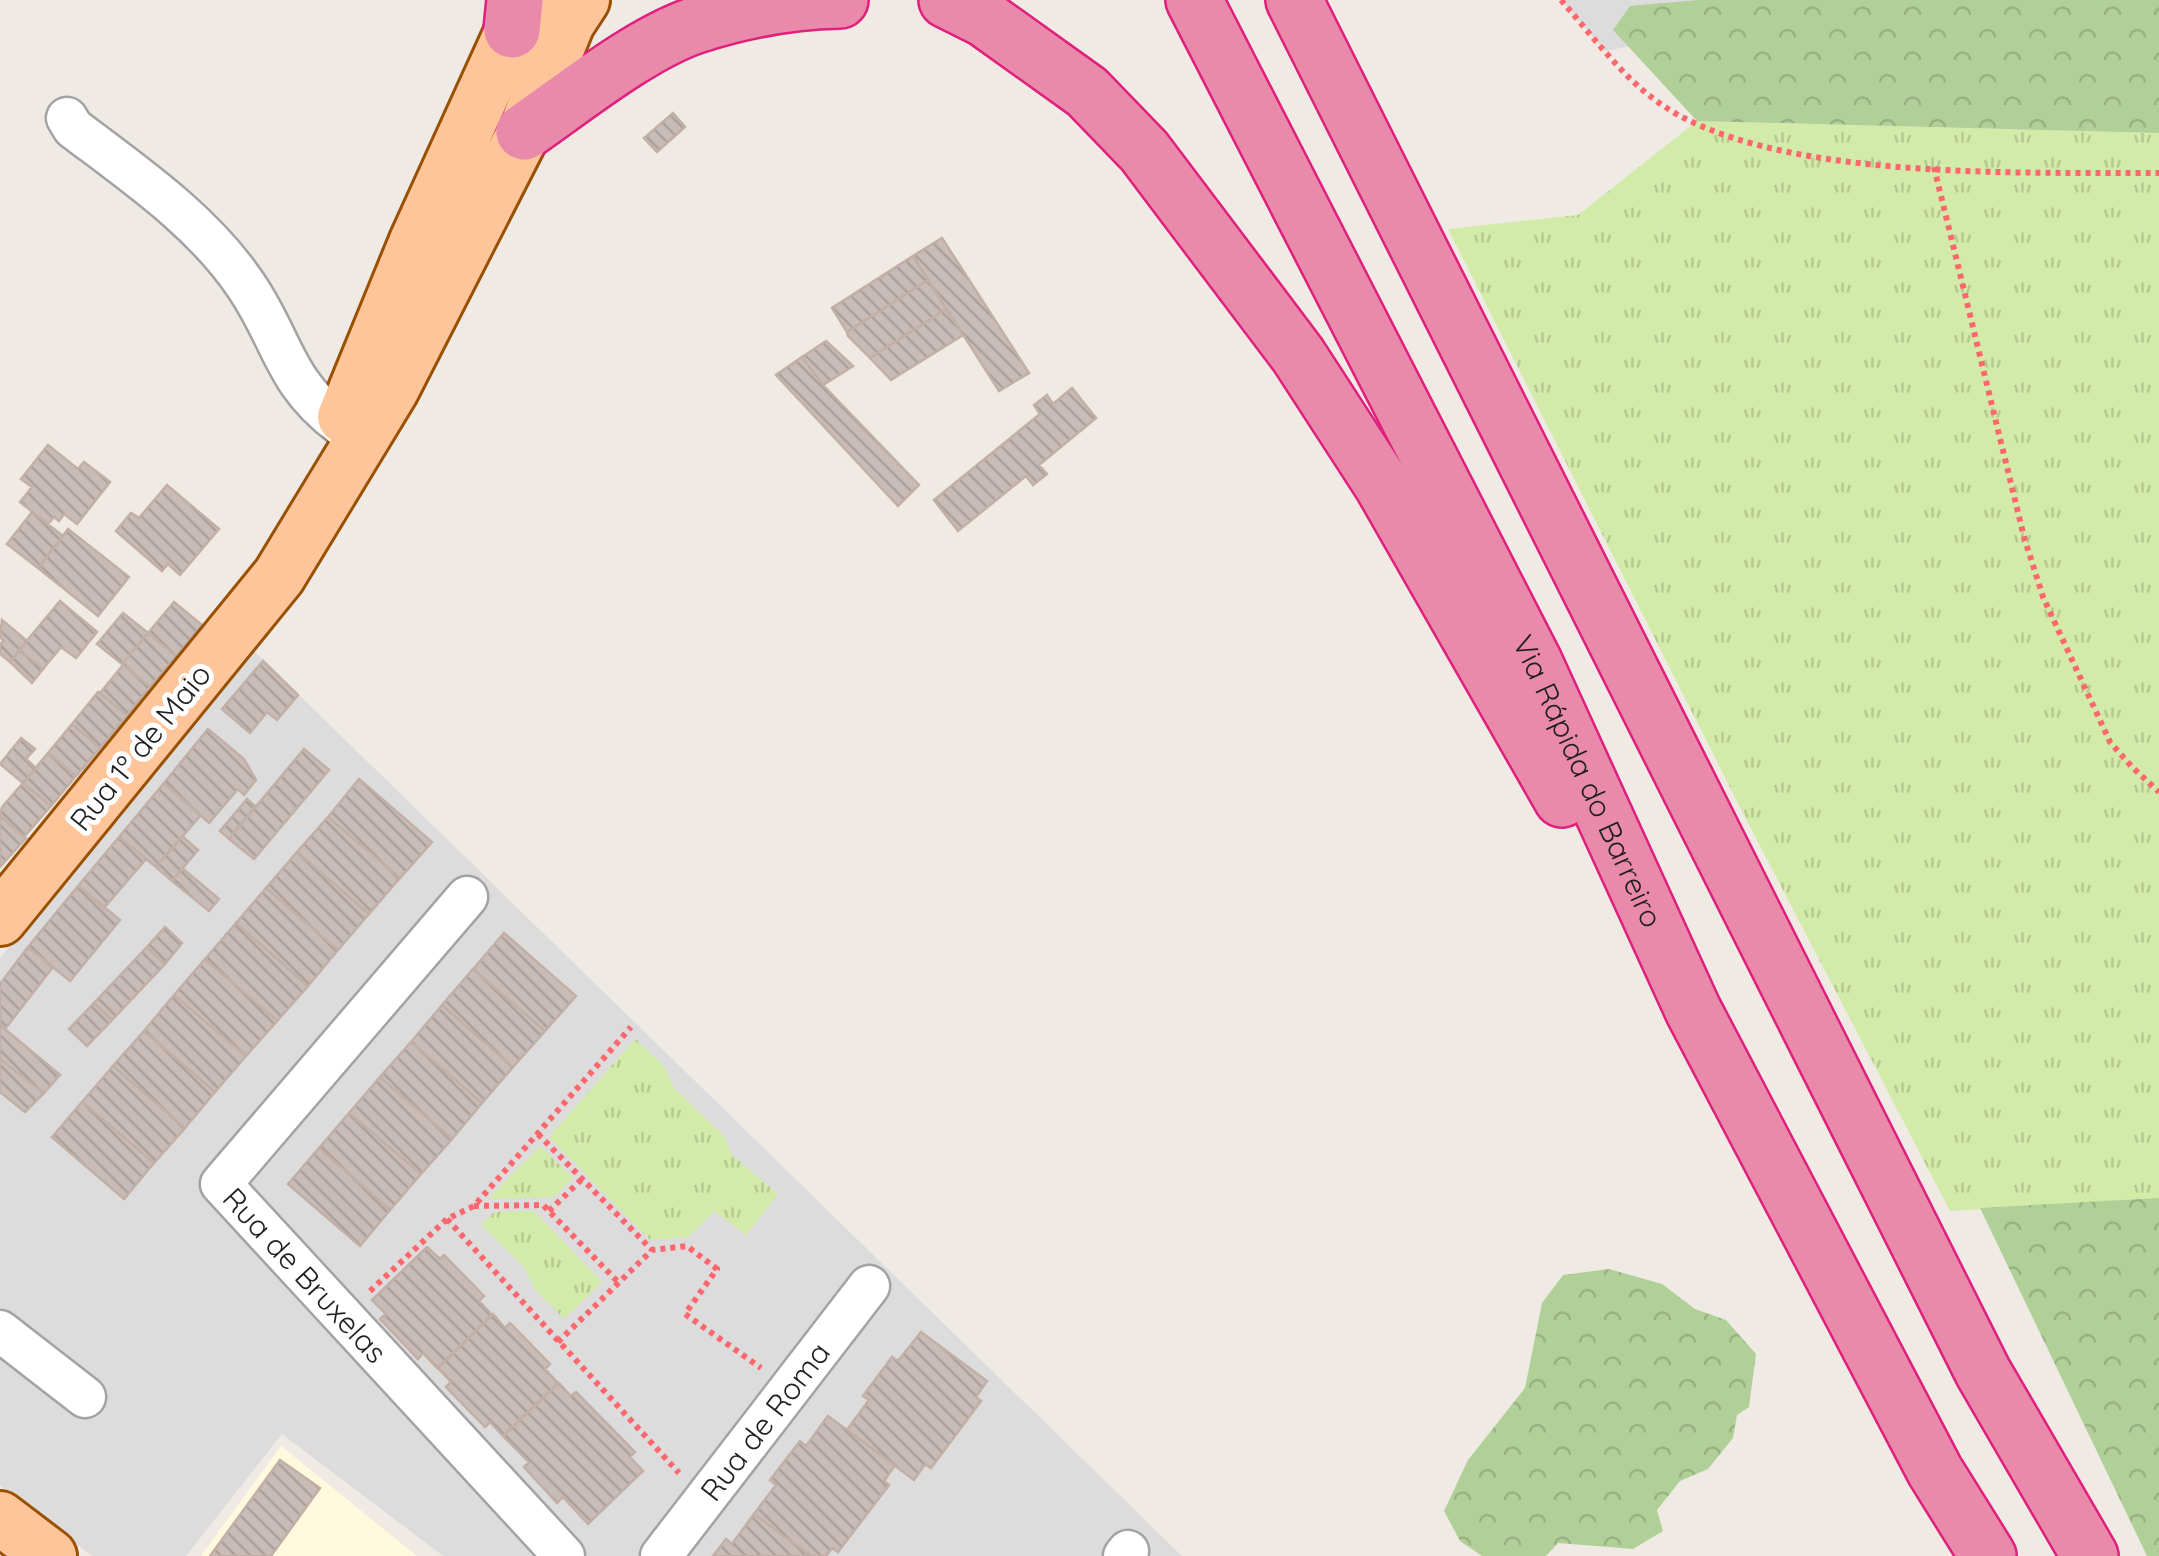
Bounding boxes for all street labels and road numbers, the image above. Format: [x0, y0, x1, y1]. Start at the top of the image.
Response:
street label: Via Rápida do Barreiro [1504, 628, 1672, 933]
street label: Rua 1º de Maio [61, 656, 219, 838]
street label: Rua de Bruxelas [215, 1180, 395, 1371]
street label: Rua de Roma [692, 1334, 838, 1508]

